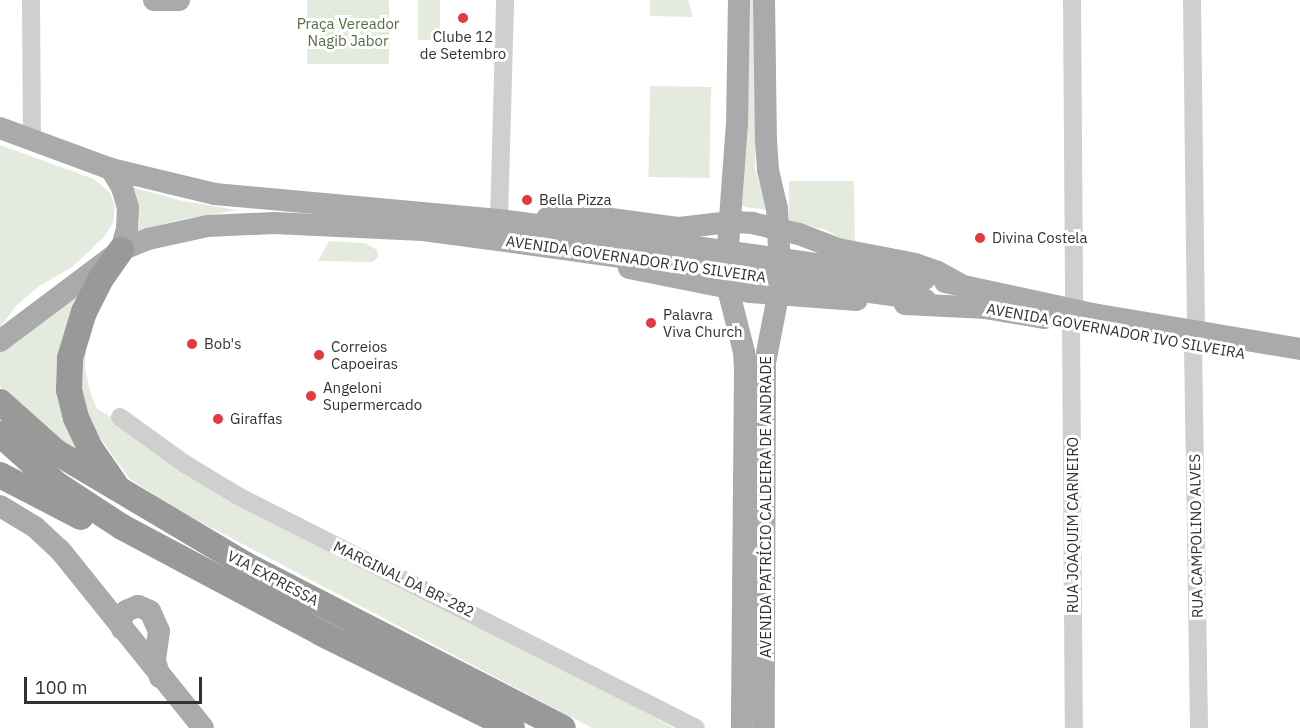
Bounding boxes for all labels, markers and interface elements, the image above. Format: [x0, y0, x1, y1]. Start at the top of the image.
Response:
marker: Clube 12 de Setembro [456, 11, 470, 25]
park label: Praça Vereador Nagib Jabor [297, 14, 399, 49]
place label: Clube 12 de Setembro [420, 27, 506, 62]
place label: Bella Pizza [539, 191, 611, 209]
marker: Bella Pizza [520, 193, 534, 207]
place label: Divina Costela [992, 229, 1087, 247]
marker: Divina Costela [973, 231, 987, 245]
street label: AVENIDA GOVERNADOR IVO SILVEIRA [505, 232, 767, 286]
street label: AVENIDA GOVERNADOR IVO SILVEIRA [985, 299, 1247, 363]
place label: Palavra Viva Church [663, 305, 743, 340]
marker: Palavra Viva Church [644, 316, 658, 330]
place label: Bob's [204, 335, 242, 353]
marker: Bob's [185, 337, 199, 351]
place label: Correios Capoeiras [331, 337, 398, 372]
marker: Correios Capoeiras [312, 348, 326, 362]
street label: AVENIDA PATRÍCIO CALDEIRA DE ANDRADE [757, 356, 775, 658]
place label: Angeloni Supermercado [323, 378, 422, 413]
marker: Angeloni Supermercado [304, 389, 318, 403]
place label: Giraffas [230, 410, 283, 428]
marker: Giraffas [211, 412, 225, 426]
street label: RUA JOAQUIM CARNEIRO [1064, 437, 1082, 613]
street label: RUA CAMPOLINO ALVES [1186, 454, 1206, 618]
street label: MARGINAL DA BR-282 [331, 537, 477, 621]
street label: VIA EXPRESSA [224, 546, 322, 610]
scale bar [27, 665, 206, 703]
text: 100 m [35, 676, 87, 699]

